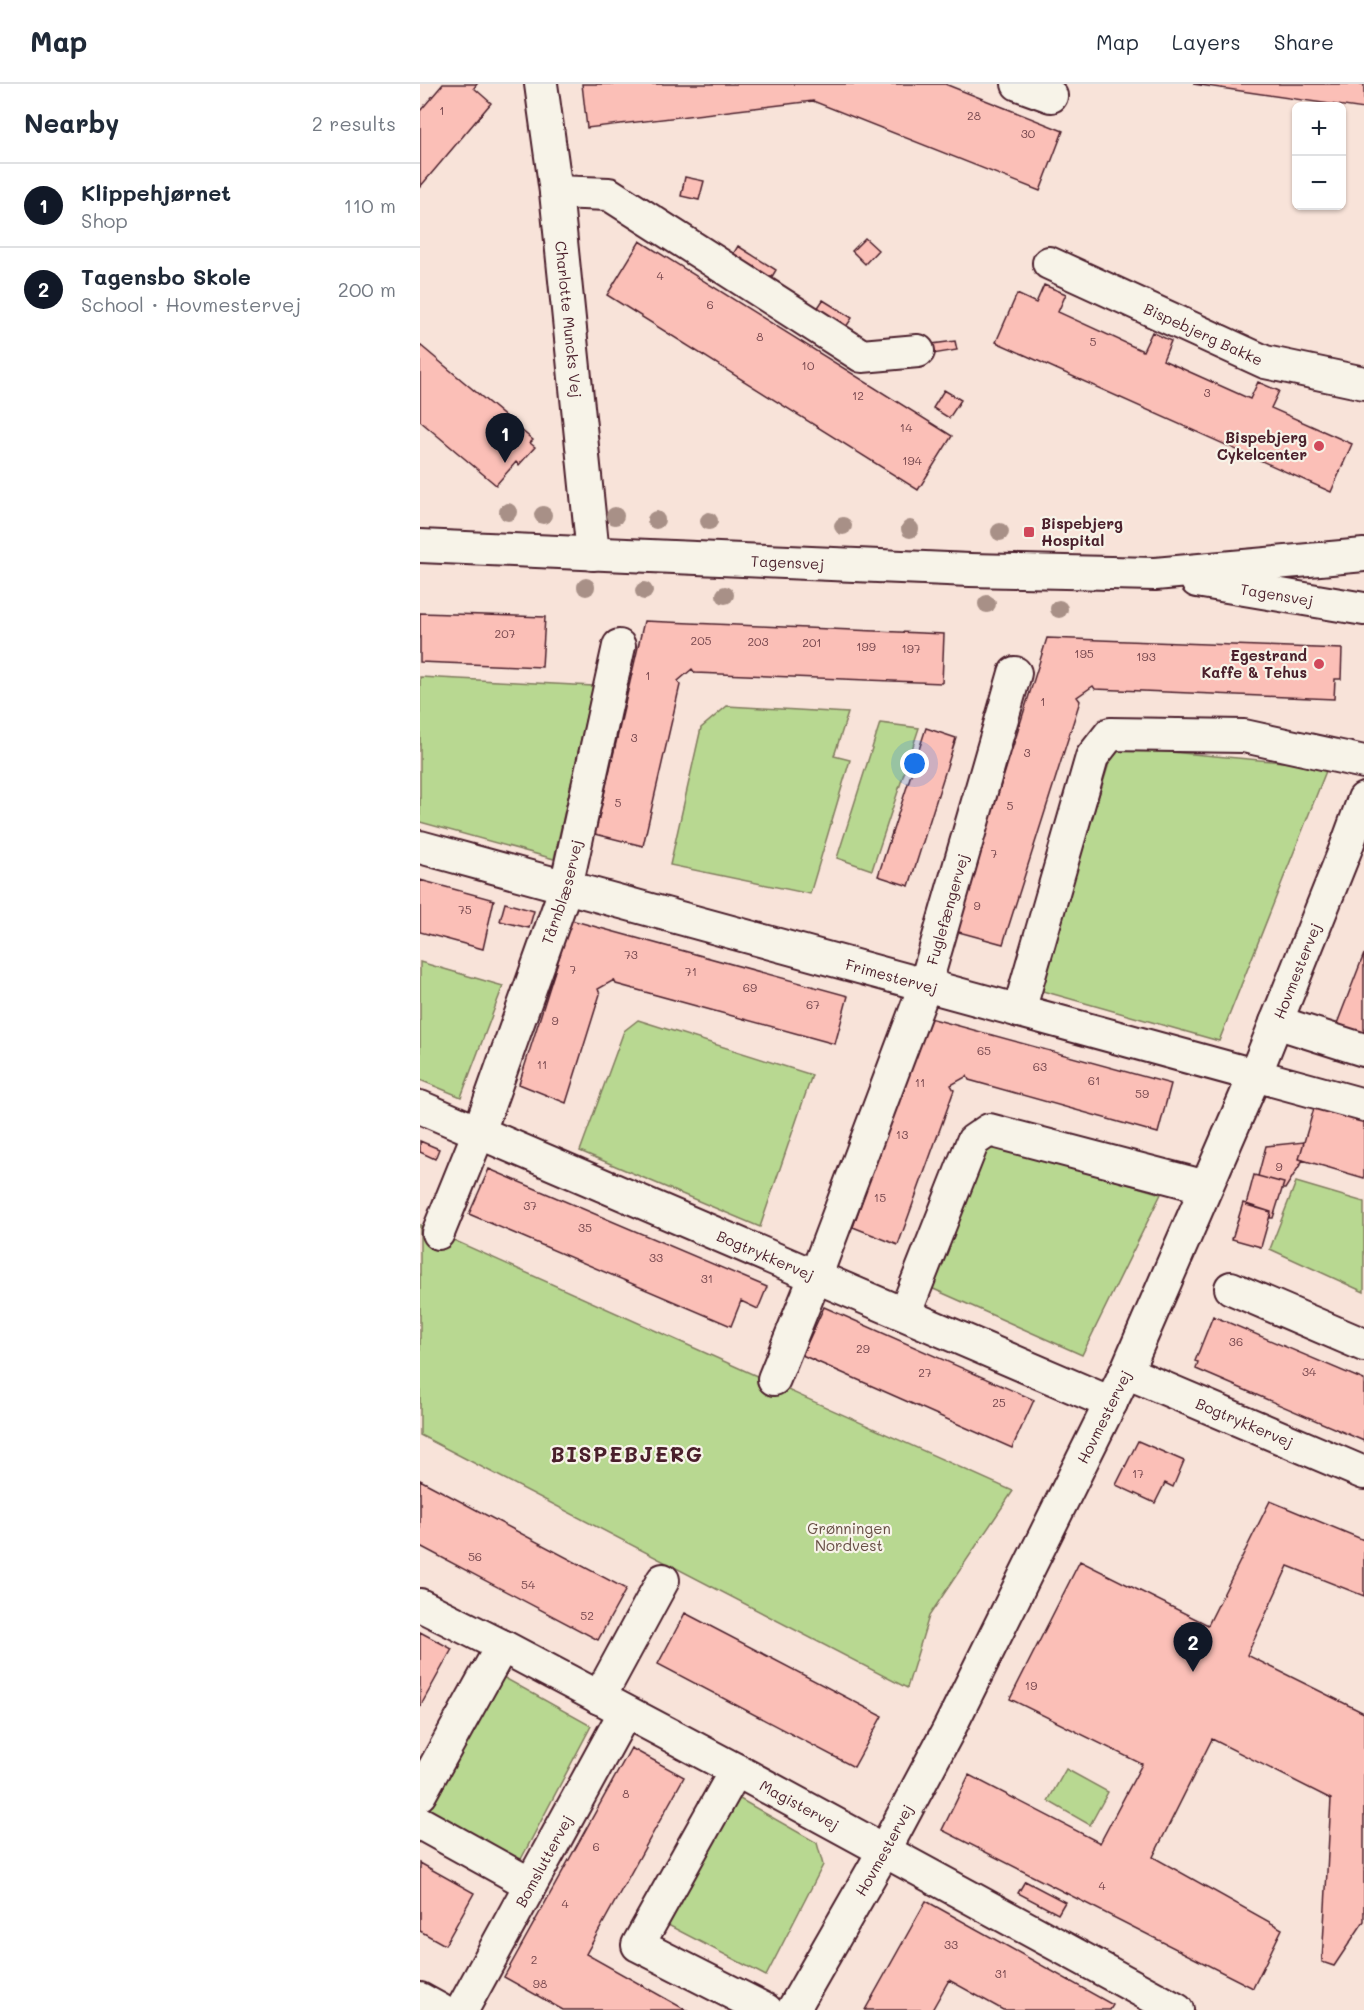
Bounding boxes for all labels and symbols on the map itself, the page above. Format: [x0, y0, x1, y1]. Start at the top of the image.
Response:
house number: 1 [439, 102, 445, 118]
house number: 28 [967, 107, 981, 123]
house number: 30 [1021, 125, 1036, 141]
street label: Charlotte Muncks Vej [551, 240, 587, 399]
house number: 4 [656, 267, 664, 283]
house number: 6 [706, 296, 714, 312]
street label: Bispebjerg Bakke [1141, 298, 1266, 370]
house number: 8 [756, 328, 764, 344]
house number: 5 [1090, 333, 1097, 349]
house number: 10 [802, 357, 815, 373]
house number: 3 [1203, 384, 1211, 400]
house number: 12 [852, 387, 864, 403]
pin: 1 [486, 414, 524, 463]
house number: 14 [900, 419, 912, 435]
place label: Bispebjerg Cykelcenter [1217, 427, 1307, 464]
marker: Bispebjerg Cykelcenter [1312, 439, 1326, 453]
house number: 194 [902, 452, 922, 468]
place label: Bispebjerg Hospital [1041, 513, 1123, 550]
marker: Bispebjerg Hospital [1022, 525, 1036, 539]
street label: Tagensvej [750, 550, 825, 574]
street label: Tagensvej [1239, 578, 1315, 610]
house number: 207 [495, 625, 516, 641]
house number: 205 [690, 632, 712, 648]
house number: 203 [747, 633, 769, 649]
house number: 201 [802, 634, 822, 650]
house number: 199 [856, 638, 876, 654]
house number: 197 [901, 640, 921, 656]
house number: 195 [1074, 645, 1094, 661]
place label: Egestrand Kaffe & Tehus [1201, 645, 1307, 682]
house number: 193 [1136, 648, 1156, 664]
marker: Egestrand Kaffe & Tehus [1312, 657, 1326, 671]
house number: 1 [645, 667, 651, 683]
house number: 1 [1040, 693, 1046, 709]
house number: 3 [630, 729, 638, 745]
house number: 3 [1023, 744, 1031, 760]
your location [900, 749, 929, 778]
house number: 5 [615, 794, 622, 810]
house number: 5 [1007, 797, 1014, 813]
street label: Tårnblæservej [536, 838, 586, 947]
house number: 7 [991, 845, 998, 861]
street label: Fuglefængervej [922, 851, 973, 967]
house number: 9 [973, 897, 981, 913]
house number: 75 [458, 901, 472, 917]
street label: Hovmestervej [1269, 920, 1325, 1022]
house number: 73 [624, 946, 638, 962]
street label: Frimestervej [843, 954, 940, 998]
house number: 7 [570, 961, 577, 977]
house number: 71 [685, 963, 697, 979]
house number: 69 [743, 979, 757, 995]
house number: 67 [806, 996, 820, 1012]
house number: 9 [551, 1012, 559, 1028]
house number: 65 [977, 1042, 991, 1058]
house number: 11 [537, 1056, 547, 1072]
house number: 63 [1033, 1058, 1047, 1074]
house number: 61 [1088, 1072, 1100, 1088]
house number: 11 [915, 1074, 925, 1090]
house number: 59 [1135, 1085, 1149, 1101]
house number: 13 [896, 1126, 908, 1142]
house number: 9 [1275, 1158, 1283, 1174]
house number: 15 [874, 1189, 886, 1205]
house number: 37 [523, 1197, 537, 1213]
house number: 35 [578, 1219, 592, 1235]
street label: Bogtrykkervej [714, 1225, 817, 1285]
house number: 33 [649, 1249, 663, 1265]
house number: 31 [701, 1270, 713, 1286]
house number: 36 [1229, 1333, 1243, 1349]
house number: 29 [856, 1340, 870, 1356]
house number: 34 [1302, 1363, 1316, 1379]
house number: 27 [918, 1364, 932, 1380]
street label: Hovmestervej [1072, 1367, 1135, 1467]
street label: Bogtrykkervej [1193, 1393, 1297, 1452]
house number: 25 [992, 1394, 1006, 1410]
district label: BISPEBJERG [551, 1440, 703, 1467]
house number: 17 [1132, 1465, 1144, 1481]
park label: Grønningen Nordvest [807, 1518, 891, 1555]
house number: 56 [468, 1548, 482, 1564]
house number: 54 [521, 1576, 535, 1592]
house number: 52 [580, 1607, 594, 1623]
pin: 2 [1174, 1622, 1212, 1672]
house number: 19 [1025, 1677, 1037, 1693]
street label: Magistervej [756, 1775, 843, 1834]
house number: 8 [622, 1785, 630, 1801]
street label: Hovmestervej [850, 1801, 917, 1899]
street label: Bomsluttervej [510, 1811, 577, 1910]
house number: 6 [592, 1838, 600, 1854]
house number: 4 [1098, 1877, 1106, 1893]
house number: 4 [561, 1895, 569, 1911]
house number: 33 [944, 1936, 958, 1952]
house number: 2 [531, 1951, 537, 1967]
house number: 31 [995, 1965, 1007, 1981]
house number: 98 [533, 1975, 547, 1991]

